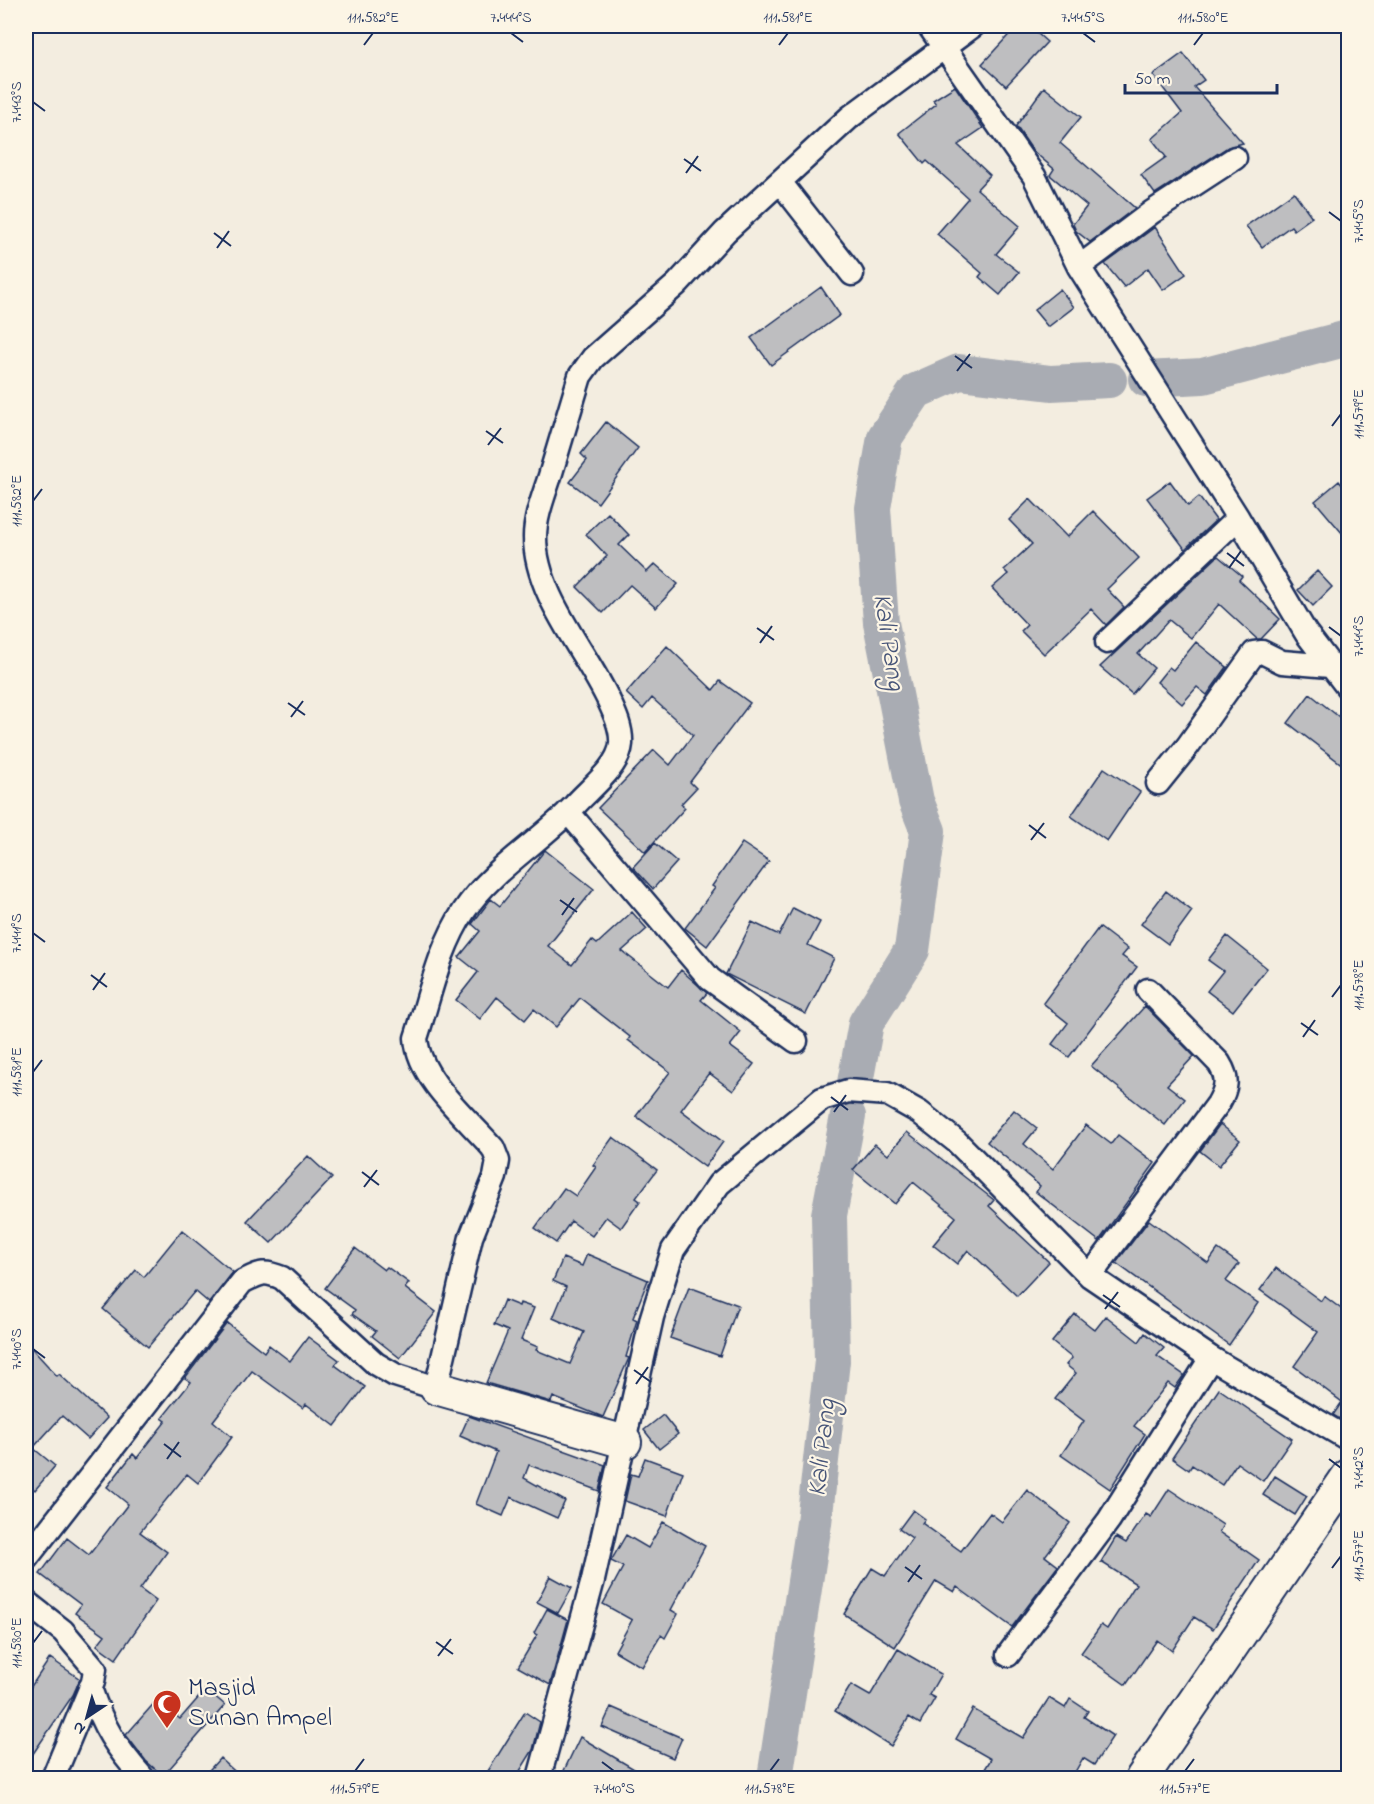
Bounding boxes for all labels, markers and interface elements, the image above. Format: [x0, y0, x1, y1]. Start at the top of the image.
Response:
text: 111.582°E [347, 7, 399, 29]
text: 7.444°S [490, 7, 532, 29]
text: 111.581°E [763, 7, 813, 29]
text: 7.445°S [1061, 7, 1105, 29]
text: 111.580°E [1177, 7, 1229, 29]
scale bar [1125, 57, 1276, 95]
text: 50 m [1134, 67, 1171, 93]
text: 7.443°S [6, 81, 28, 123]
text: 7.445°S [1348, 199, 1370, 243]
text: 111.579°E [1348, 389, 1370, 439]
text: 111.582°E [6, 475, 28, 527]
water label: Kali Pang [860, 591, 915, 694]
text: 7.444°S [1348, 615, 1370, 657]
text: 7.441°S [6, 913, 28, 953]
text: 111.578°E [1348, 960, 1370, 1010]
text: 111.581°E [6, 1047, 28, 1097]
text: 7.440°S [6, 1328, 28, 1370]
water label: Kali Pang [798, 1396, 849, 1499]
text: 7.442°S [1348, 1446, 1370, 1489]
text: 111.577°E [1348, 1530, 1370, 1582]
text: 111.580°E [6, 1617, 28, 1669]
place label: Masjid Sunan Ampel [188, 1670, 332, 1738]
north arrow [57, 1687, 117, 1747]
mosque icon: Masjid Sunan Ampel [151, 1688, 183, 1730]
text: N [68, 1715, 91, 1740]
text: 111.579°E [330, 1778, 380, 1800]
text: 7.440°S [593, 1778, 635, 1800]
text: 111.578°E [745, 1778, 795, 1800]
text: 111.577°E [1159, 1778, 1211, 1800]

